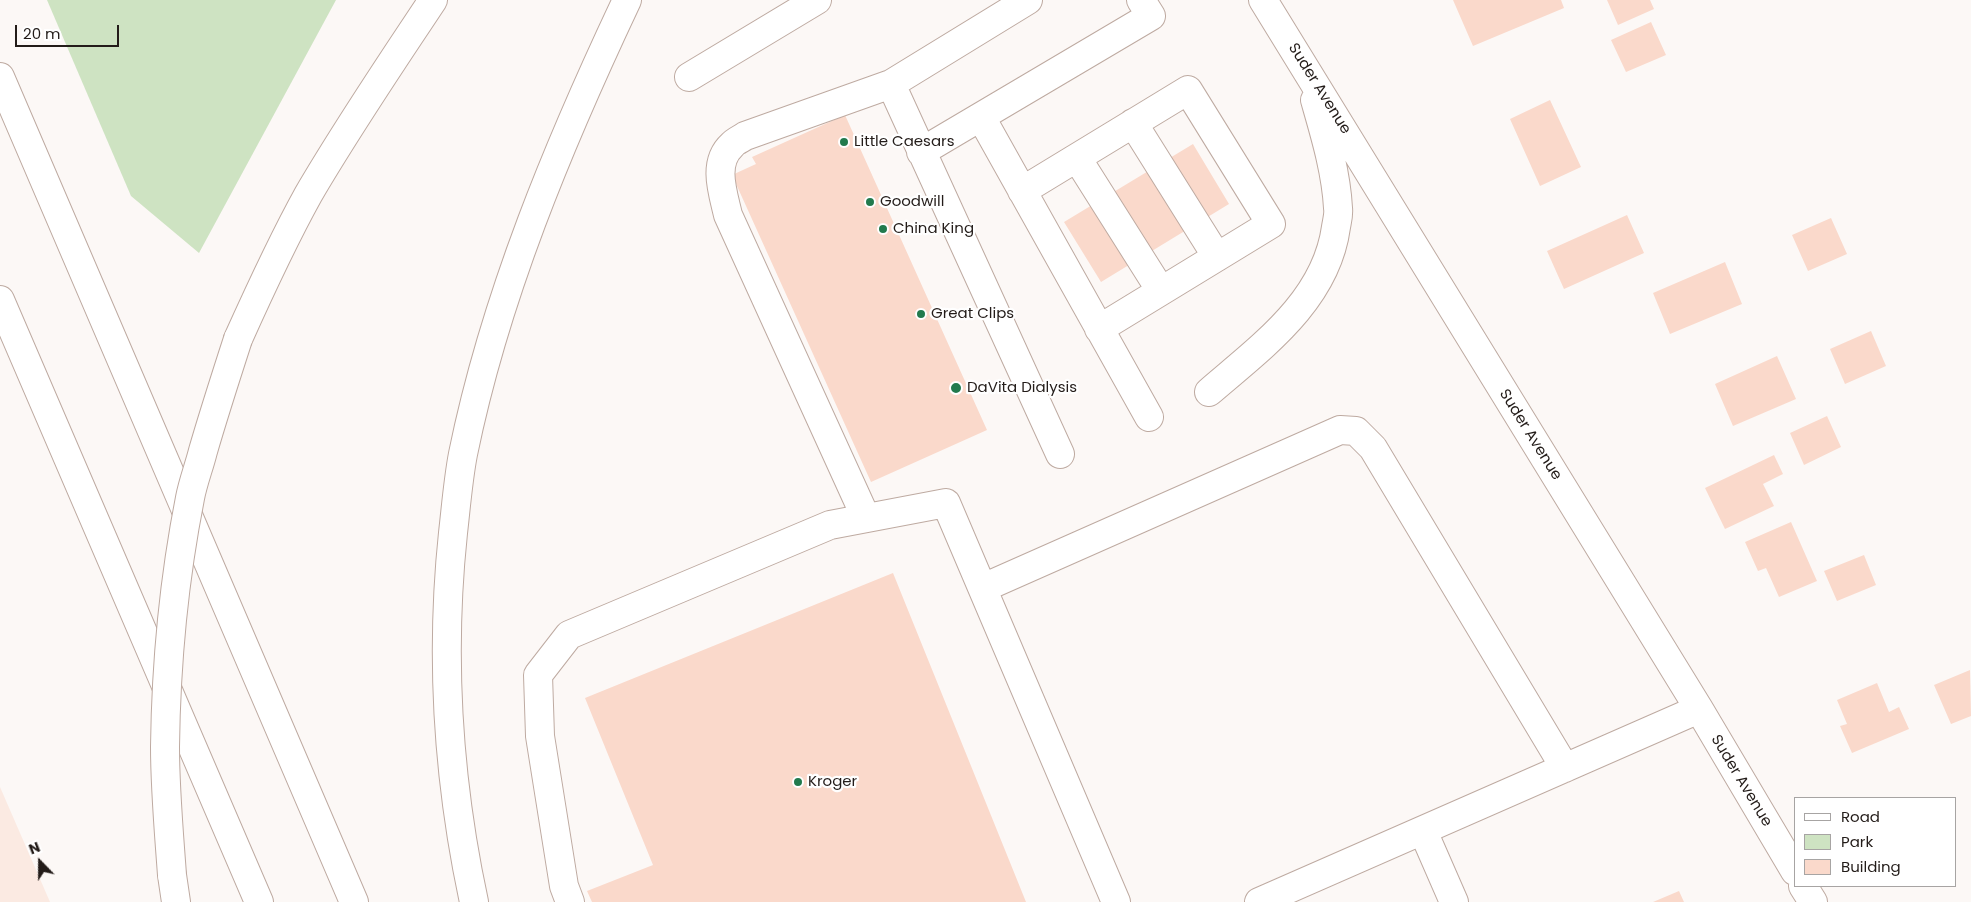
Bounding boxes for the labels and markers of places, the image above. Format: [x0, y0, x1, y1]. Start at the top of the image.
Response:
place label: Little Caesars [854, 133, 954, 151]
marker: Little Caesars [838, 136, 850, 148]
place label: Goodwill [880, 193, 944, 211]
marker: Goodwill [864, 196, 876, 208]
place label: China King [893, 220, 974, 238]
marker: China King [877, 223, 889, 235]
place label: Great Clips [931, 305, 1014, 323]
marker: Great Clips [915, 308, 927, 320]
place label: DaVita Dialysis [967, 379, 1077, 397]
marker: DaVita Dialysis [949, 381, 963, 395]
place label: Kroger [808, 773, 857, 791]
marker: Kroger [792, 776, 804, 788]

